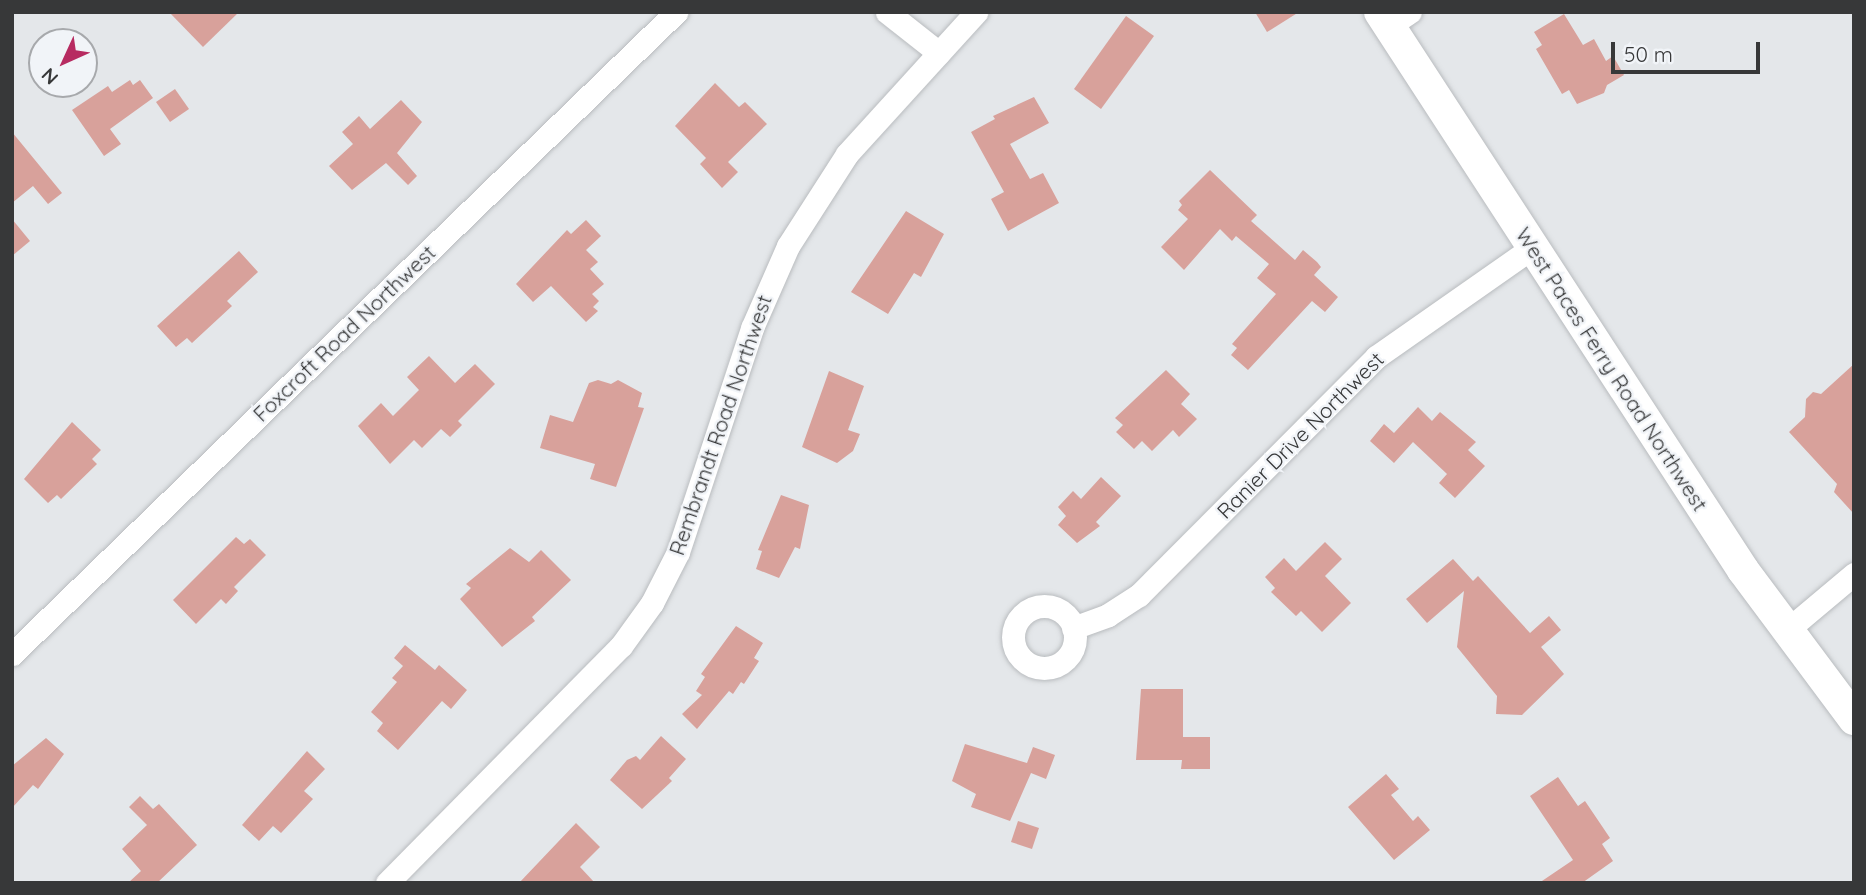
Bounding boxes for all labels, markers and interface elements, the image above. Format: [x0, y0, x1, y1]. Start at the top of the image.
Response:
north arrow [28, 28, 98, 98]
scale bar [1614, 28, 1763, 72]
text: 50 m [1624, 41, 1673, 67]
text: N [36, 63, 63, 90]
street label: West Paces Ferry Road Northwest [1511, 223, 1713, 515]
street label: Foxcroft Road Northwest [248, 239, 440, 427]
street label: Rembrandt Road Northwest [664, 292, 776, 558]
street label: Ranier Drive Northwest [1211, 346, 1389, 524]

